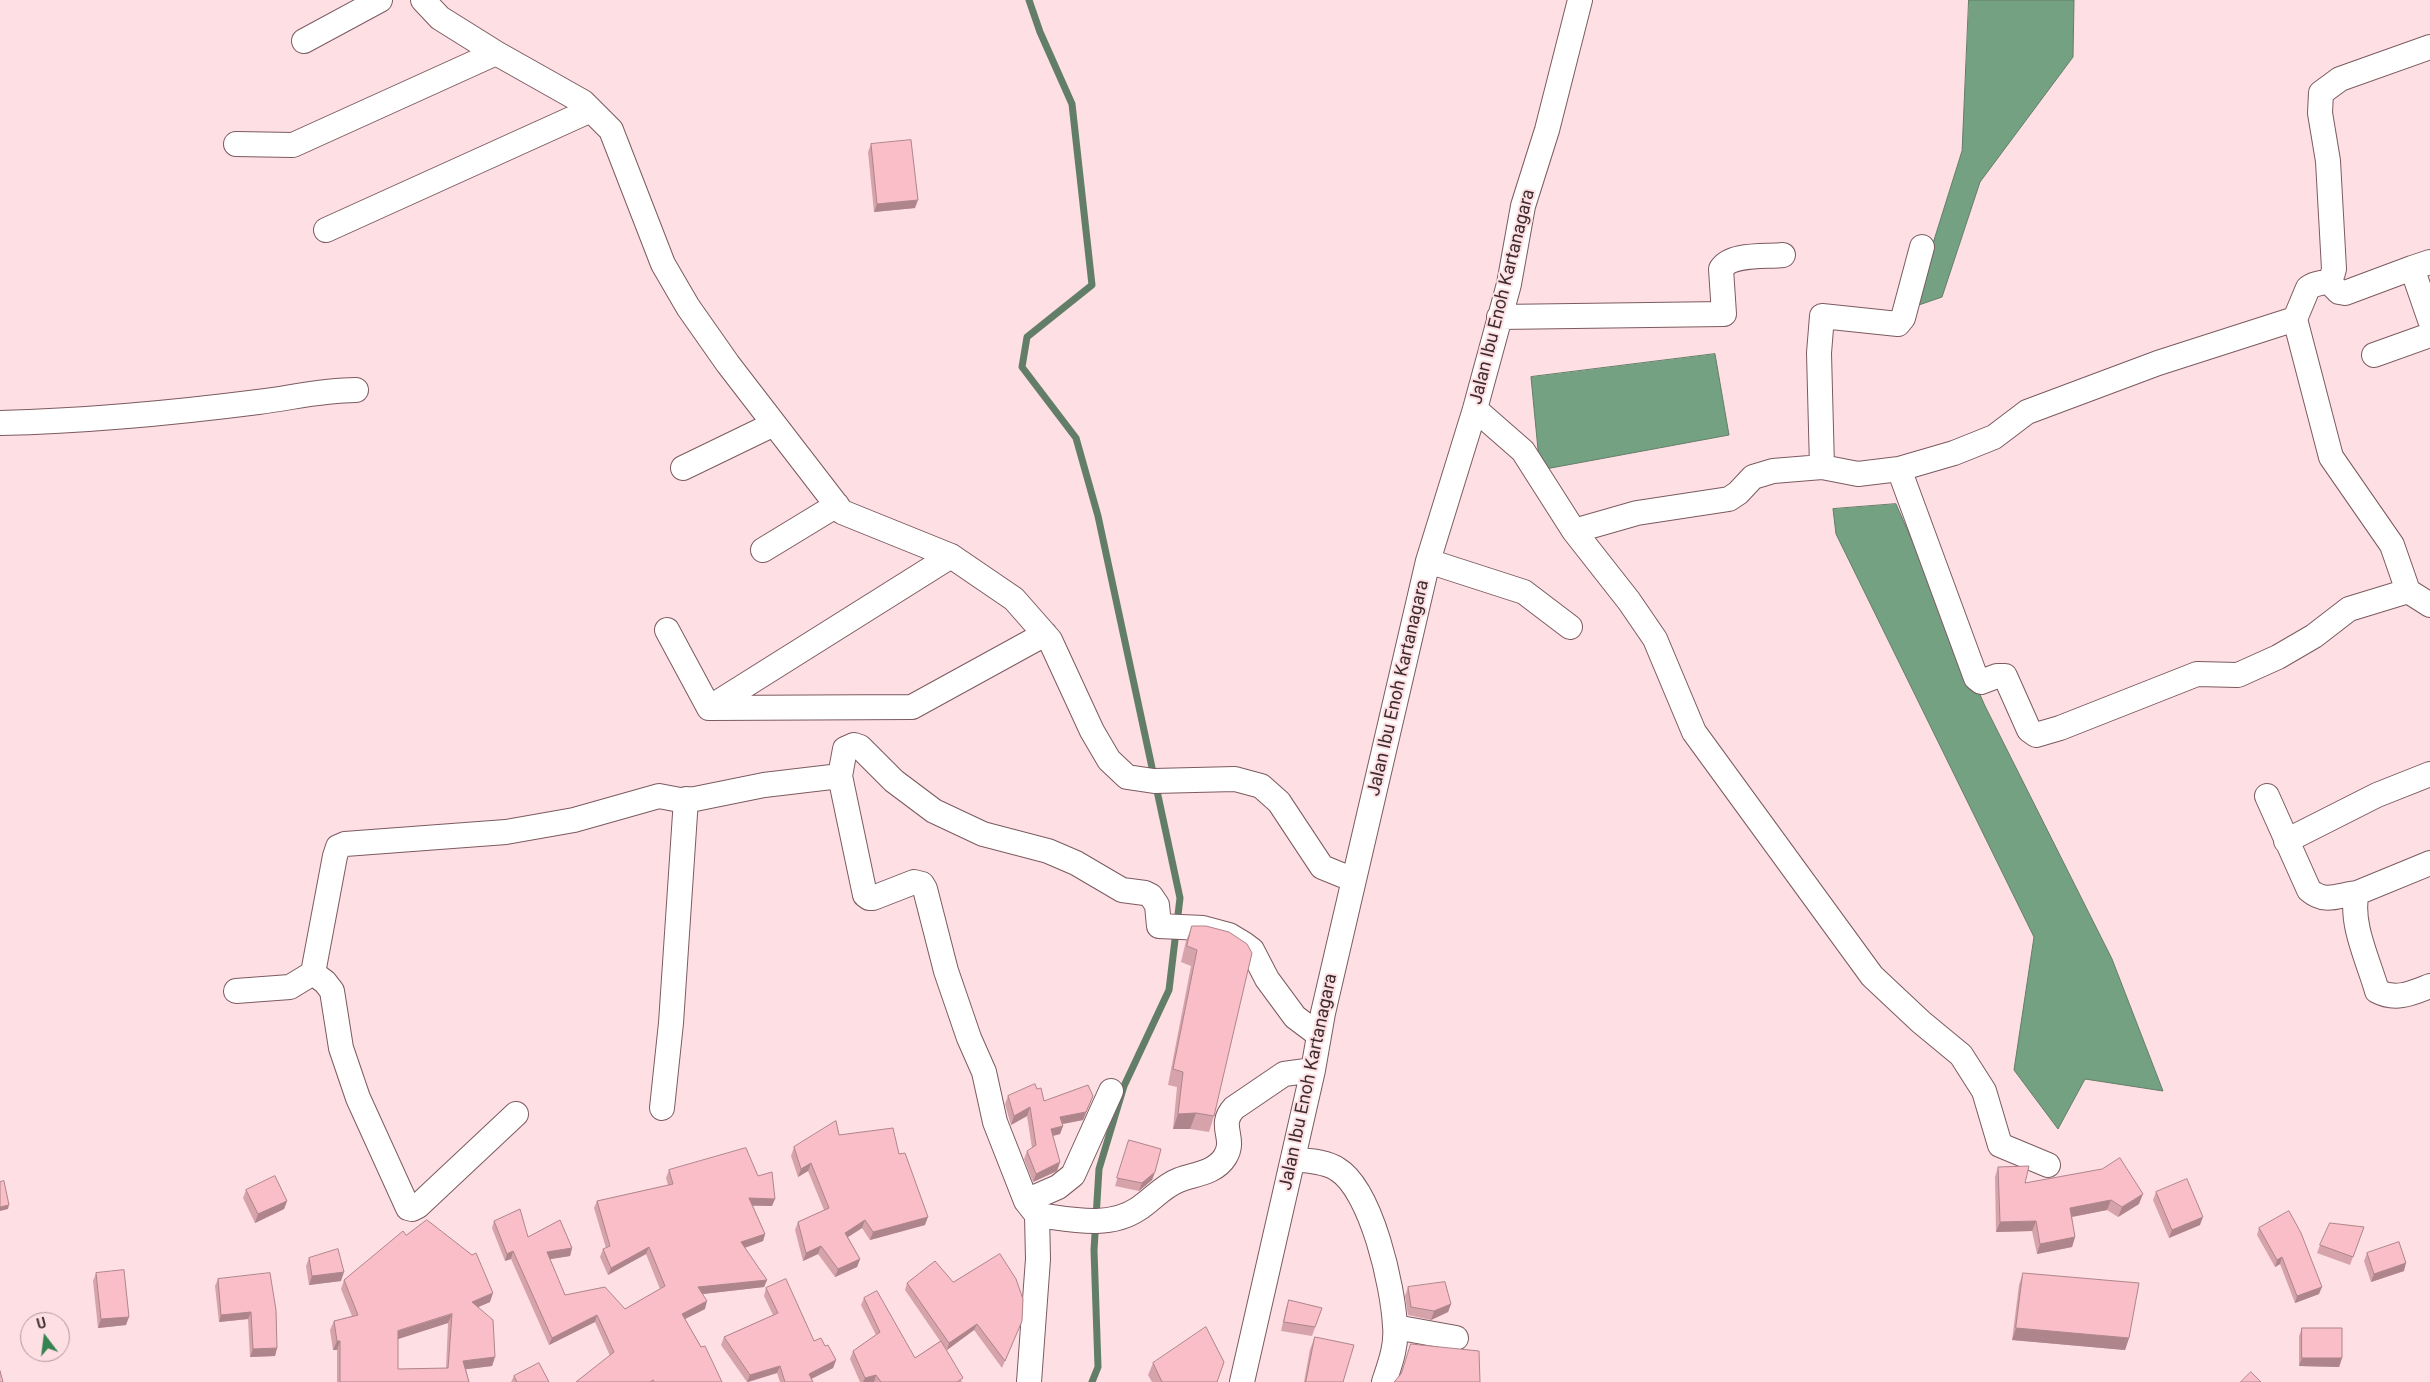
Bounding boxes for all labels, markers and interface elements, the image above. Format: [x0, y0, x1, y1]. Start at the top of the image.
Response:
street label: Jalan Ibu Enoh Kartanagara [1466, 187, 1540, 407]
street label: Jalan Ibu Enoh Kartanagara [1364, 578, 1434, 798]
street label: Jalan Ibu Enoh Kartanagara [1275, 972, 1343, 1192]
north arrow [20, 1312, 70, 1362]
text: U [35, 1315, 48, 1332]

